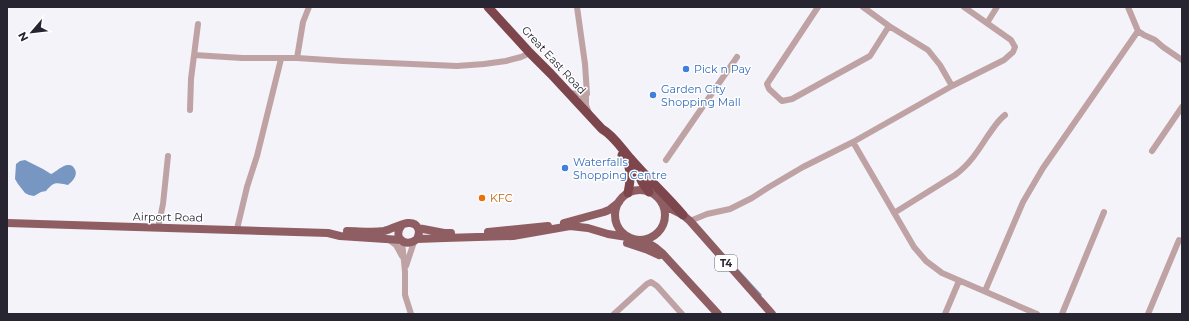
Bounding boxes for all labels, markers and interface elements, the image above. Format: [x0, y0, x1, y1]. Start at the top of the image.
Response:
north arrow [12, 12, 52, 52]
street label: Great East Road [519, 23, 589, 97]
text: N [15, 29, 31, 44]
place label: Pick n Pay [694, 62, 751, 76]
marker: Pick n Pay [681, 64, 691, 74]
place label: Garden City Shopping Mall [661, 82, 741, 109]
marker: Garden City Shopping Mall [648, 90, 658, 100]
place label: Waterfalls Shopping Centre [573, 155, 667, 182]
marker: Waterfalls Shopping Centre [560, 163, 570, 173]
place label: KFC [490, 191, 513, 205]
marker: KFC [477, 193, 487, 203]
street label: Airport Road [133, 209, 203, 225]
road number: T4 [715, 255, 737, 271]

